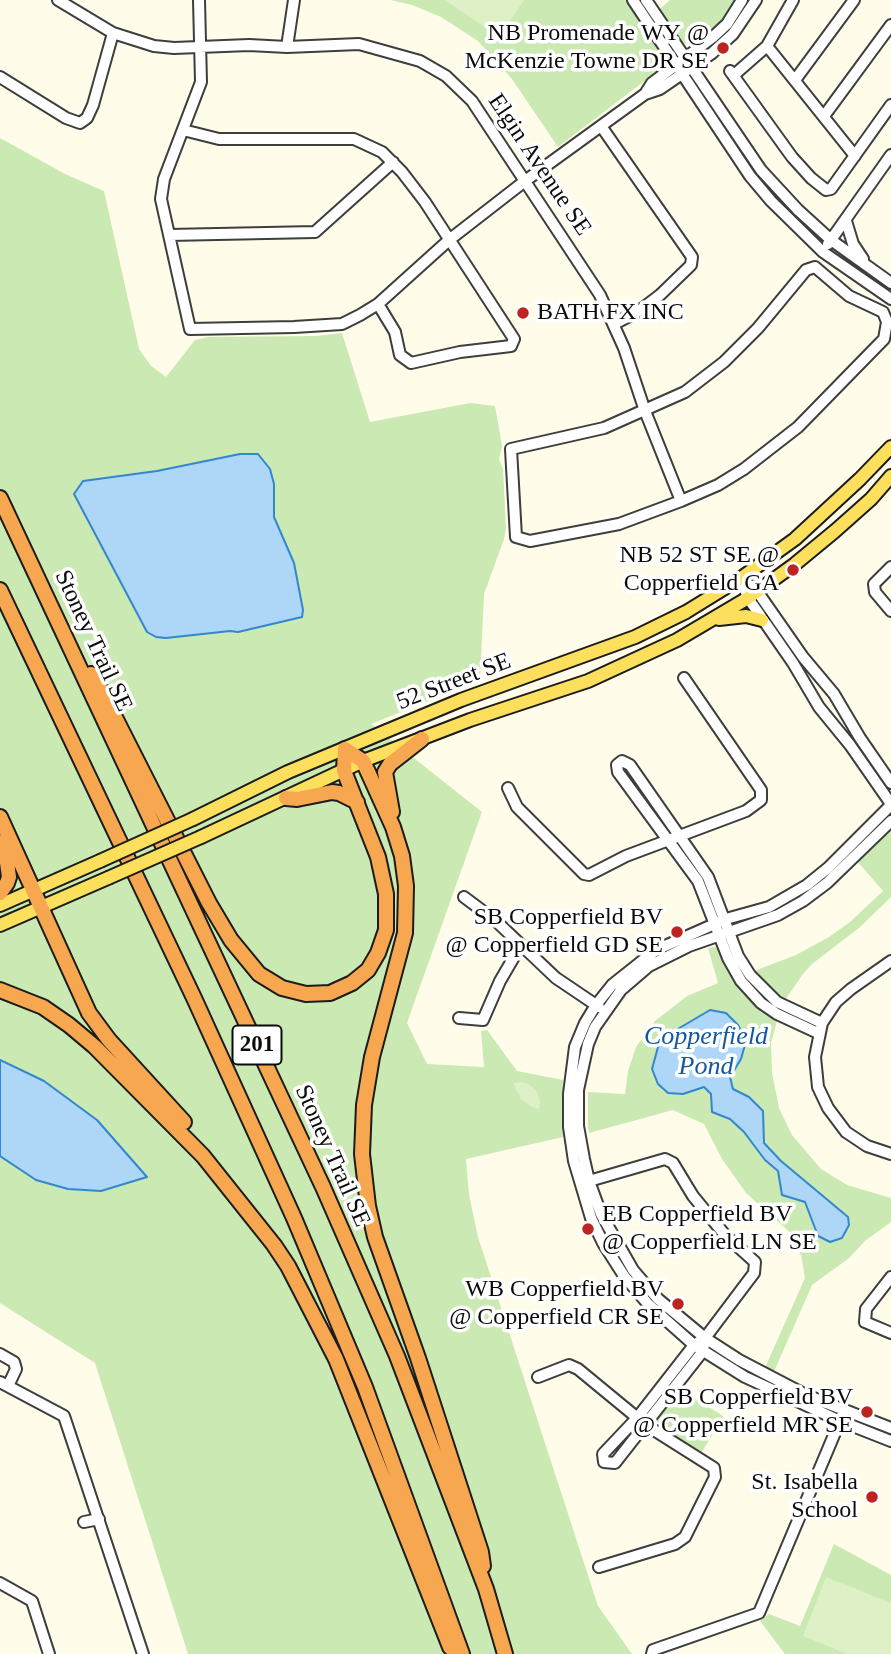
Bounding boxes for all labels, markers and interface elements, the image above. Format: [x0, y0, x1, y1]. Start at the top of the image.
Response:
place label: NB Promenade WY @ McKenzie Towne DR SE [465, 20, 709, 76]
marker: NB Promenade WY @ McKenzie Towne DR SE [715, 40, 731, 56]
street label: Elgin Avenue SE [481, 89, 597, 241]
place label: BATH FX INC [537, 299, 684, 327]
marker: BATH FX INC [515, 305, 531, 321]
place label: NB 52 ST SE @ Copperfield GA [620, 542, 779, 598]
marker: NB 52 ST SE @ Copperfield GA [785, 562, 801, 578]
street label: Stoney Trail SE [48, 566, 138, 716]
street label: 52 Street SE [393, 647, 515, 717]
place label: SB Copperfield BV @ Copperfield GD SE [446, 904, 663, 960]
marker: SB Copperfield BV @ Copperfield GD SE [669, 924, 685, 940]
water label: Copperfield Pond [644, 1021, 768, 1082]
road number: 201 [232, 1026, 282, 1064]
street label: Stoney Trail SE [288, 1080, 376, 1232]
place label: EB Copperfield BV @ Copperfield LN SE [602, 1201, 817, 1257]
marker: EB Copperfield BV @ Copperfield LN SE [580, 1221, 596, 1237]
place label: WB Copperfield BV @ Copperfield CR SE [449, 1276, 664, 1332]
marker: WB Copperfield BV @ Copperfield CR SE [670, 1296, 686, 1312]
place label: SB Copperfield BV @ Copperfield MR SE [633, 1384, 853, 1440]
marker: SB Copperfield BV @ Copperfield MR SE [859, 1404, 875, 1420]
place label: St. Isabella School [751, 1469, 858, 1525]
marker: St. Isabella School [864, 1489, 880, 1505]

